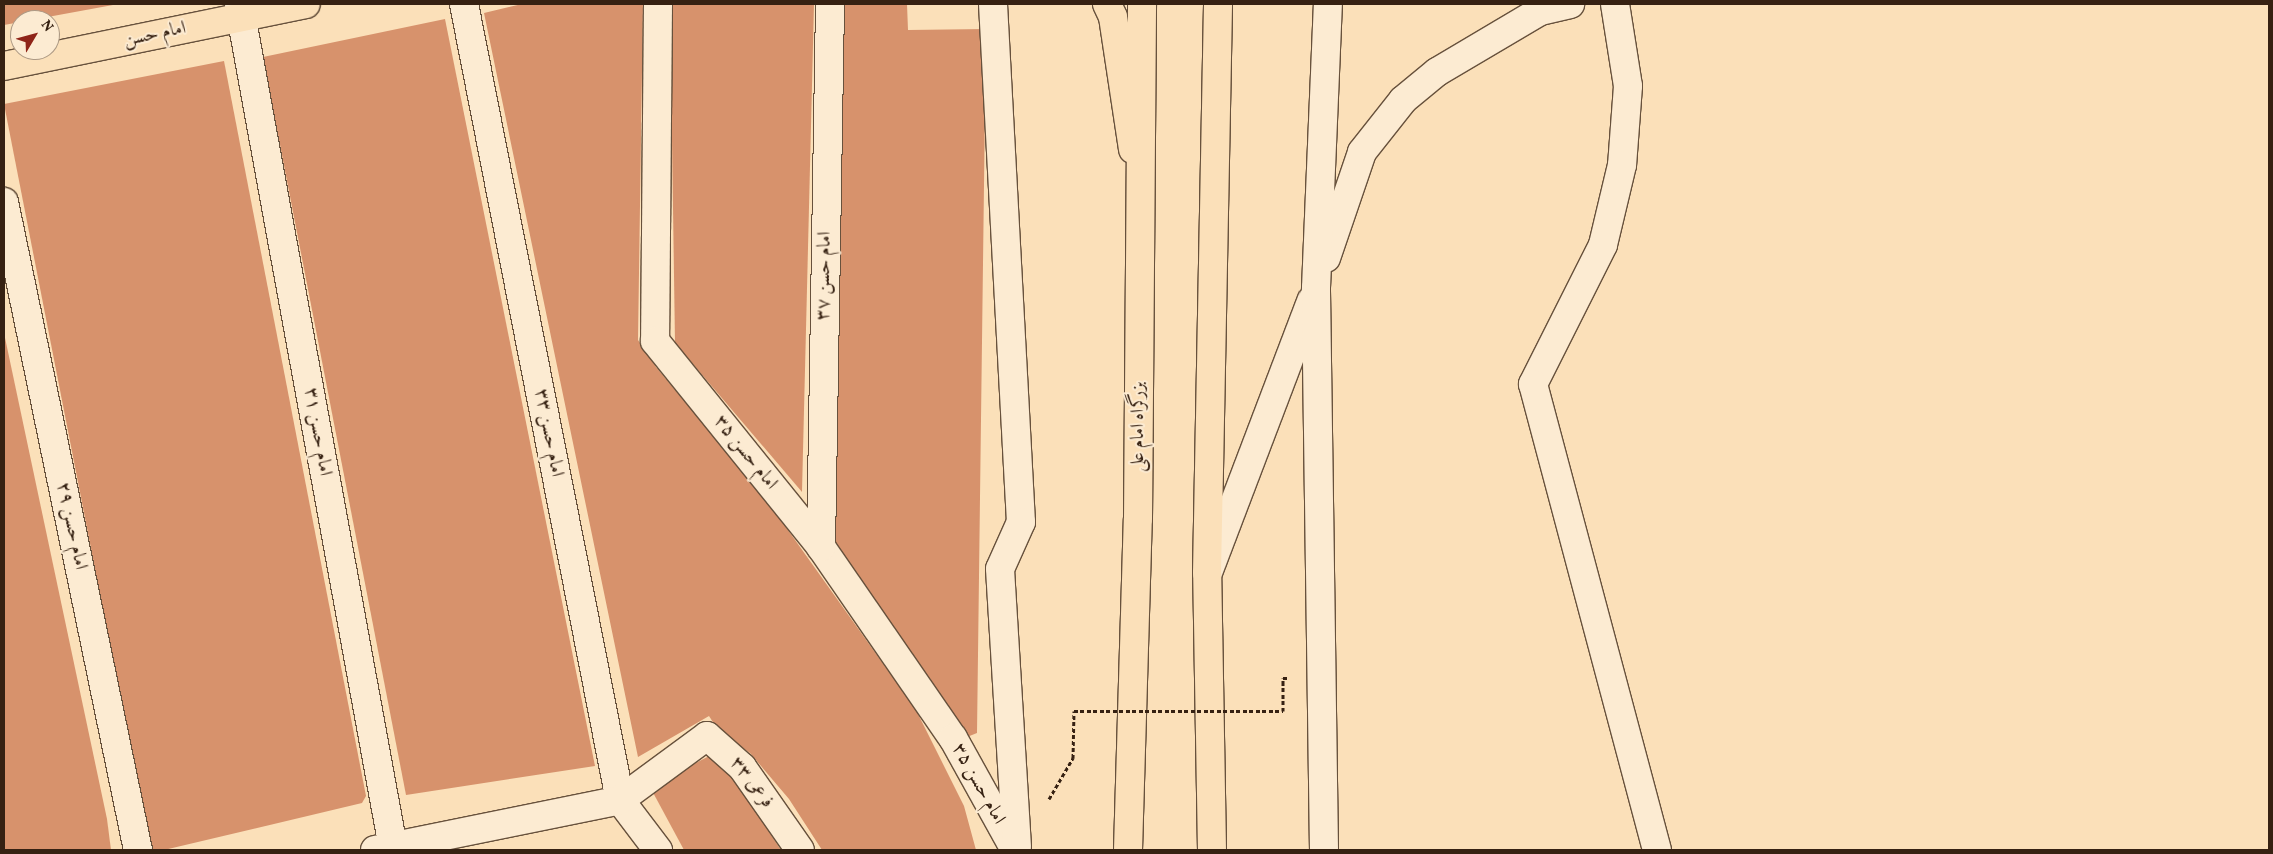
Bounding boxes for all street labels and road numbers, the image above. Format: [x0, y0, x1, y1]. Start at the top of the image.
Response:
street label: امام حسن [122, 17, 188, 53]
street label: امام حسن ۳۷ [813, 231, 837, 321]
street label: بزرگراه امام علی [1128, 382, 1150, 472]
street label: امام حسن ۳۱ [298, 386, 336, 478]
street label: امام حسن ۳۳ [528, 387, 568, 479]
street label: امام حسن ۳۵ [708, 411, 782, 495]
street label: امام حسن ۲۹ [51, 480, 91, 572]
street label: امام حسن ۳۵ [946, 739, 1010, 829]
street label: فرعی ۳۳ [724, 753, 778, 813]

